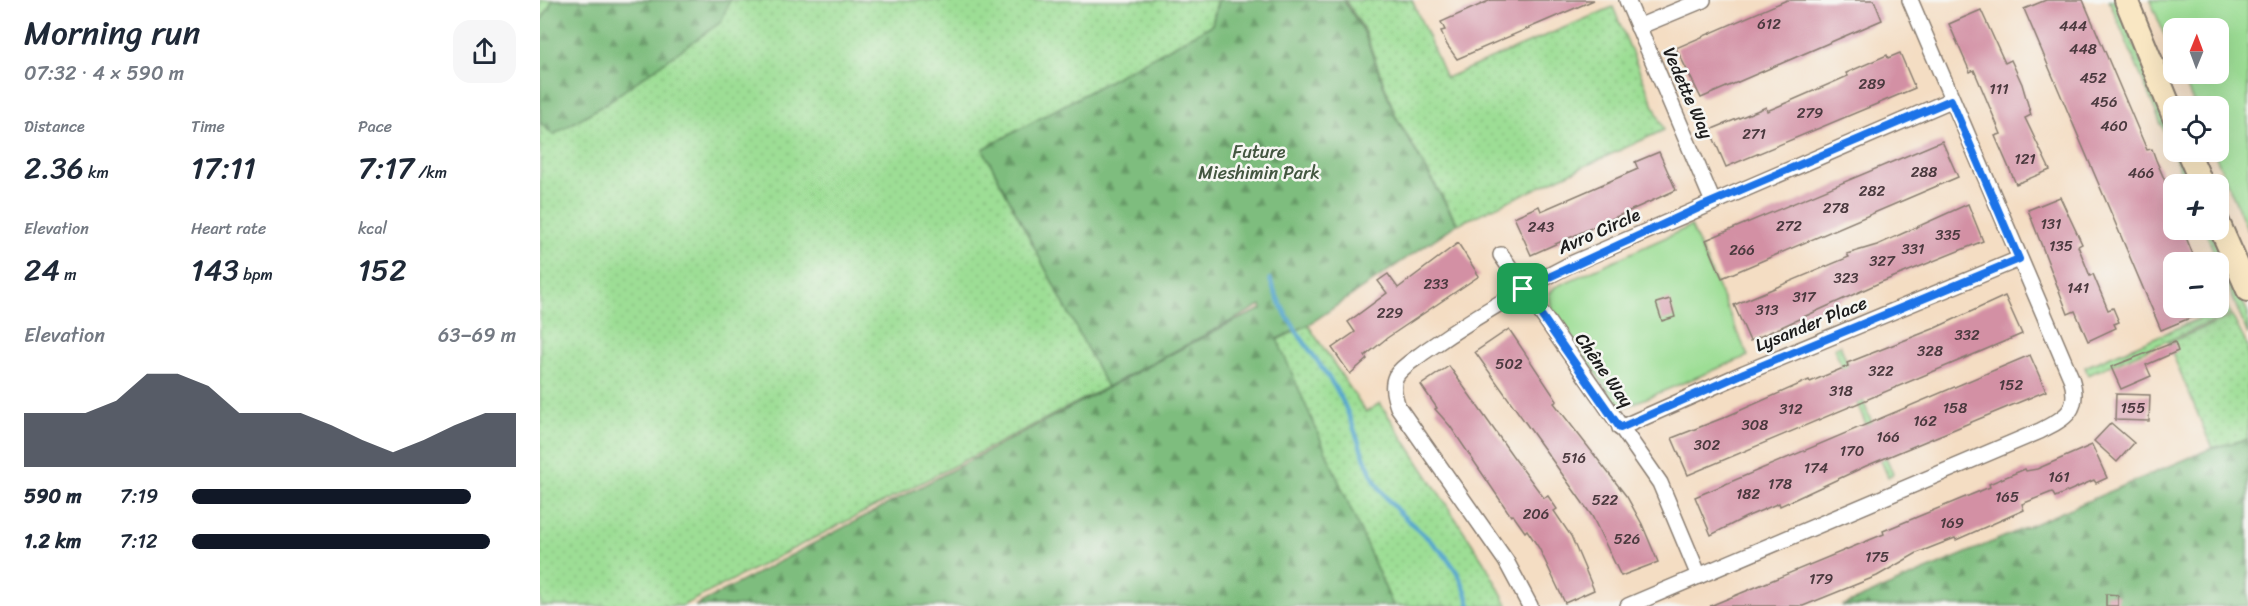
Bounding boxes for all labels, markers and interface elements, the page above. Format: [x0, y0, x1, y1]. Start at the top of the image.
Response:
text: Morning run [24, 4, 200, 62]
house number: 612 [1757, 11, 1781, 37]
house number: 444 [2059, 13, 2087, 39]
north arrow [2163, 18, 2229, 84]
map controls [2163, 18, 2229, 318]
button: share [453, 20, 516, 83]
house number: 448 [2069, 36, 2097, 62]
street label: Vedette Way [1654, 42, 1723, 145]
text: 07:32 · 4 × 590 m [24, 56, 184, 91]
house number: 452 [2079, 65, 2107, 91]
house number: 289 [1859, 71, 1885, 97]
house number: 111 [1989, 76, 2009, 102]
house number: 456 [2090, 89, 2118, 115]
button: locate [2163, 96, 2229, 162]
house number: 279 [1797, 100, 1823, 126]
text: Distance [24, 112, 85, 141]
text: Time [191, 112, 225, 141]
text: Pace [358, 112, 392, 141]
house number: 460 [2100, 113, 2128, 139]
house number: 271 [1742, 121, 1766, 147]
park label: Future Mieshimin Park [1198, 136, 1320, 189]
text: 2.36 [24, 141, 84, 195]
text: 17:11 [191, 141, 256, 195]
text: 7:17 [358, 141, 414, 195]
house number: 121 [2014, 146, 2036, 172]
text: km [84, 158, 109, 187]
text: /km [414, 158, 447, 187]
house number: 288 [1911, 159, 1937, 185]
house number: 466 [2128, 160, 2154, 186]
button: + [2163, 174, 2229, 240]
house number: 282 [1859, 178, 1886, 204]
house number: 278 [1823, 195, 1849, 221]
street label: Avro Circle [1551, 198, 1646, 264]
house number: 131 [2040, 211, 2062, 237]
house number: 272 [1776, 213, 1802, 239]
text: Elevation [24, 214, 89, 243]
text: Heart rate [191, 214, 266, 243]
text: kcal [358, 214, 387, 243]
house number: 243 [1528, 214, 1554, 240]
house number: 335 [1935, 222, 1961, 248]
house number: 135 [2049, 233, 2073, 259]
house number: 331 [1902, 236, 1924, 262]
house number: 266 [1729, 237, 1755, 263]
text: 24 [24, 243, 60, 297]
text: 143 [191, 243, 239, 297]
text: 152 [358, 243, 407, 297]
house number: 327 [1869, 248, 1896, 274]
button: − [2163, 252, 2229, 318]
text: m [60, 260, 77, 289]
text: bpm [239, 260, 273, 289]
pin [1497, 263, 1548, 314]
house number: 323 [1833, 265, 1859, 291]
house number: 233 [1423, 271, 1449, 297]
icon: arrive [1506, 272, 1539, 305]
house number: 141 [2067, 275, 2089, 301]
house number: 317 [1792, 284, 1817, 310]
street label: Lysander Place [1750, 287, 1872, 361]
house number: 313 [1756, 297, 1778, 323]
house number: 229 [1377, 300, 1403, 326]
text: Elevation [24, 318, 105, 353]
text: 63–69 m [438, 318, 516, 353]
house number: 332 [1954, 322, 1980, 348]
street label: Chêne Way [1566, 326, 1642, 415]
house number: 328 [1917, 338, 1943, 364]
house number: 502 [1495, 351, 1523, 377]
house number: 322 [1868, 358, 1894, 384]
house number: 152 [1999, 372, 2023, 398]
house number: 318 [1829, 378, 1853, 404]
house number: 158 [1943, 395, 1967, 421]
house number: 155 [2121, 395, 2145, 421]
house number: 312 [1779, 396, 1803, 422]
house number: 162 [1913, 408, 1937, 434]
house number: 308 [1742, 412, 1768, 438]
house number: 166 [1876, 424, 1900, 450]
house number: 302 [1694, 432, 1721, 458]
house number: 170 [1840, 438, 1864, 464]
house number: 516 [1562, 445, 1586, 471]
house number: 174 [1804, 455, 1828, 481]
house number: 161 [2048, 464, 2070, 490]
house number: 178 [1768, 471, 1792, 497]
text: 590 m [24, 479, 82, 514]
text: 7:19 [120, 479, 158, 514]
house number: 182 [1736, 481, 1760, 507]
house number: 165 [1995, 484, 2019, 510]
house number: 522 [1592, 487, 1619, 513]
house number: 206 [1523, 501, 1549, 527]
house number: 169 [1940, 510, 1964, 536]
text: 1.2 km [24, 524, 81, 559]
text: 7:12 [120, 524, 158, 559]
house number: 526 [1614, 526, 1640, 552]
house number: 175 [1865, 544, 1889, 570]
house number: 179 [1809, 566, 1833, 592]

